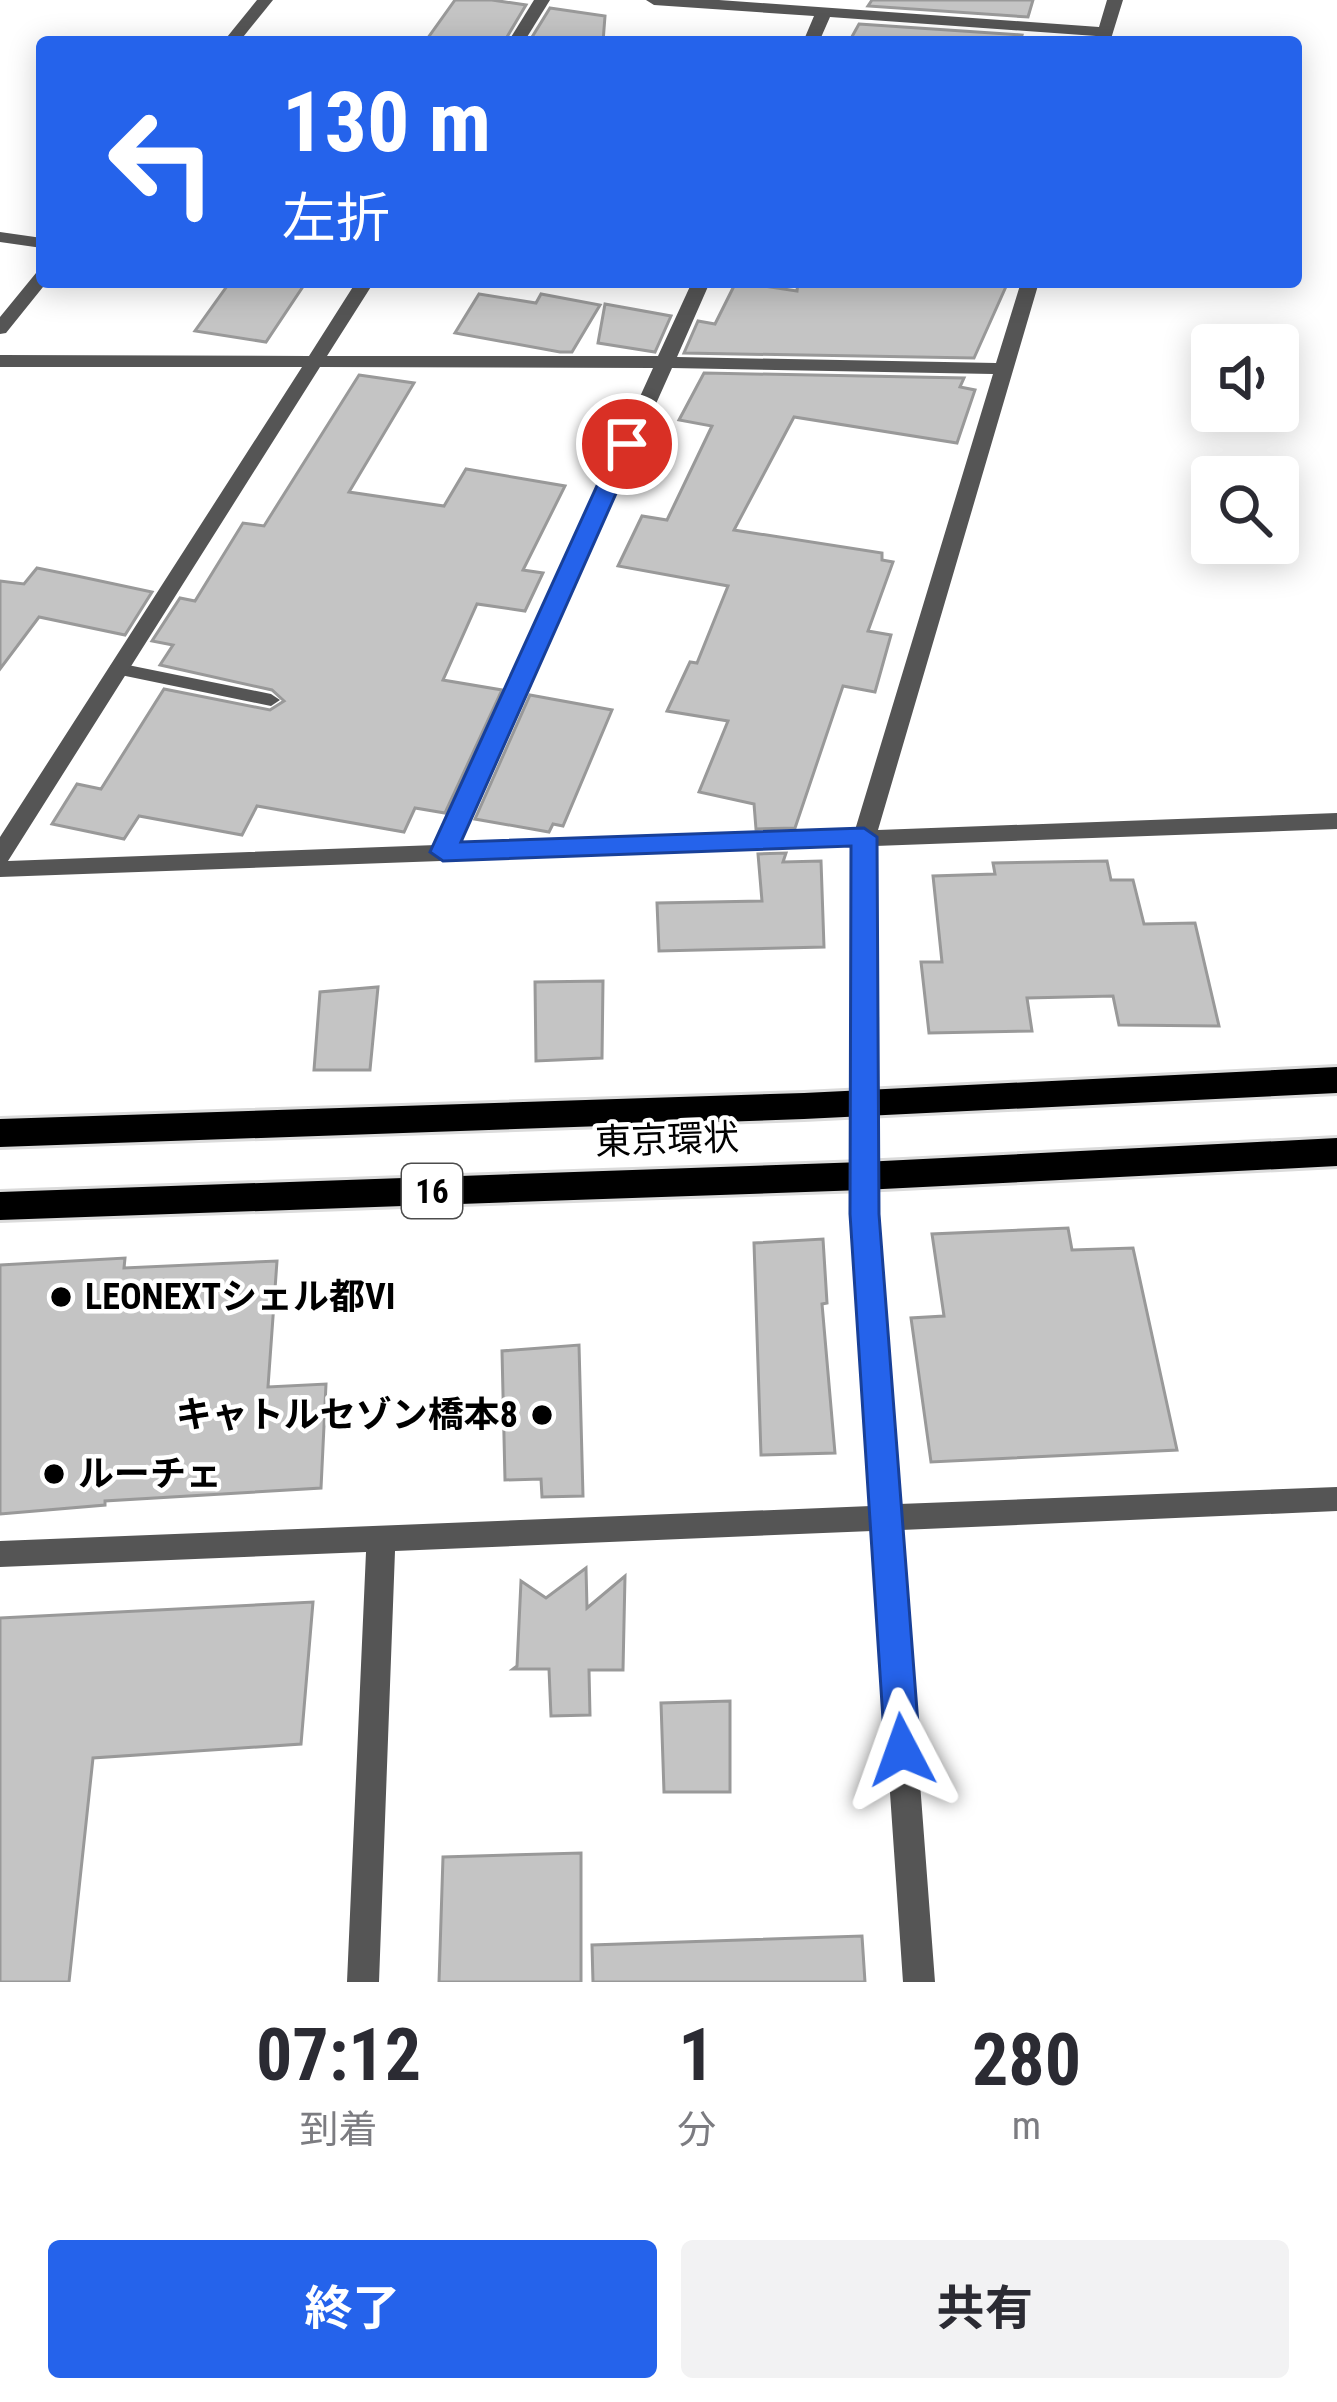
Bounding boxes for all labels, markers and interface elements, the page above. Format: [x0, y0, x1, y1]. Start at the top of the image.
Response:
text: 130 m [282, 73, 491, 172]
icon: left [84, 84, 240, 240]
text: 左折 [282, 187, 390, 250]
map controls [1191, 324, 1299, 564]
button: sound [1191, 324, 1299, 432]
pin [576, 393, 678, 495]
icon: arrive [594, 411, 660, 477]
button: search [1191, 456, 1299, 564]
street label: 東京環状 [594, 1116, 740, 1164]
road number: 16 [402, 1164, 462, 1218]
place label: LEONEXTシェル都VI [85, 1276, 396, 1318]
marker: LEONEXTシェル都VI [48, 1284, 74, 1310]
place label: キャトルセゾン橋本8 [176, 1394, 518, 1436]
marker: キャトルセゾン橋本8 [529, 1402, 555, 1428]
place label: ルーチェ [78, 1453, 222, 1495]
marker: ルーチェ [41, 1461, 67, 1487]
position arrow [839, 1687, 965, 1813]
text: 07:12 [256, 2013, 421, 2098]
text: 1 [678, 2013, 715, 2098]
text: 280 [972, 2018, 1081, 2103]
text: m [1012, 2103, 1041, 2149]
text: 到着 [300, 2107, 378, 2153]
text: 分 [677, 2107, 716, 2153]
button: 終了 [48, 2240, 657, 2378]
button: 共有 [681, 2240, 1289, 2378]

